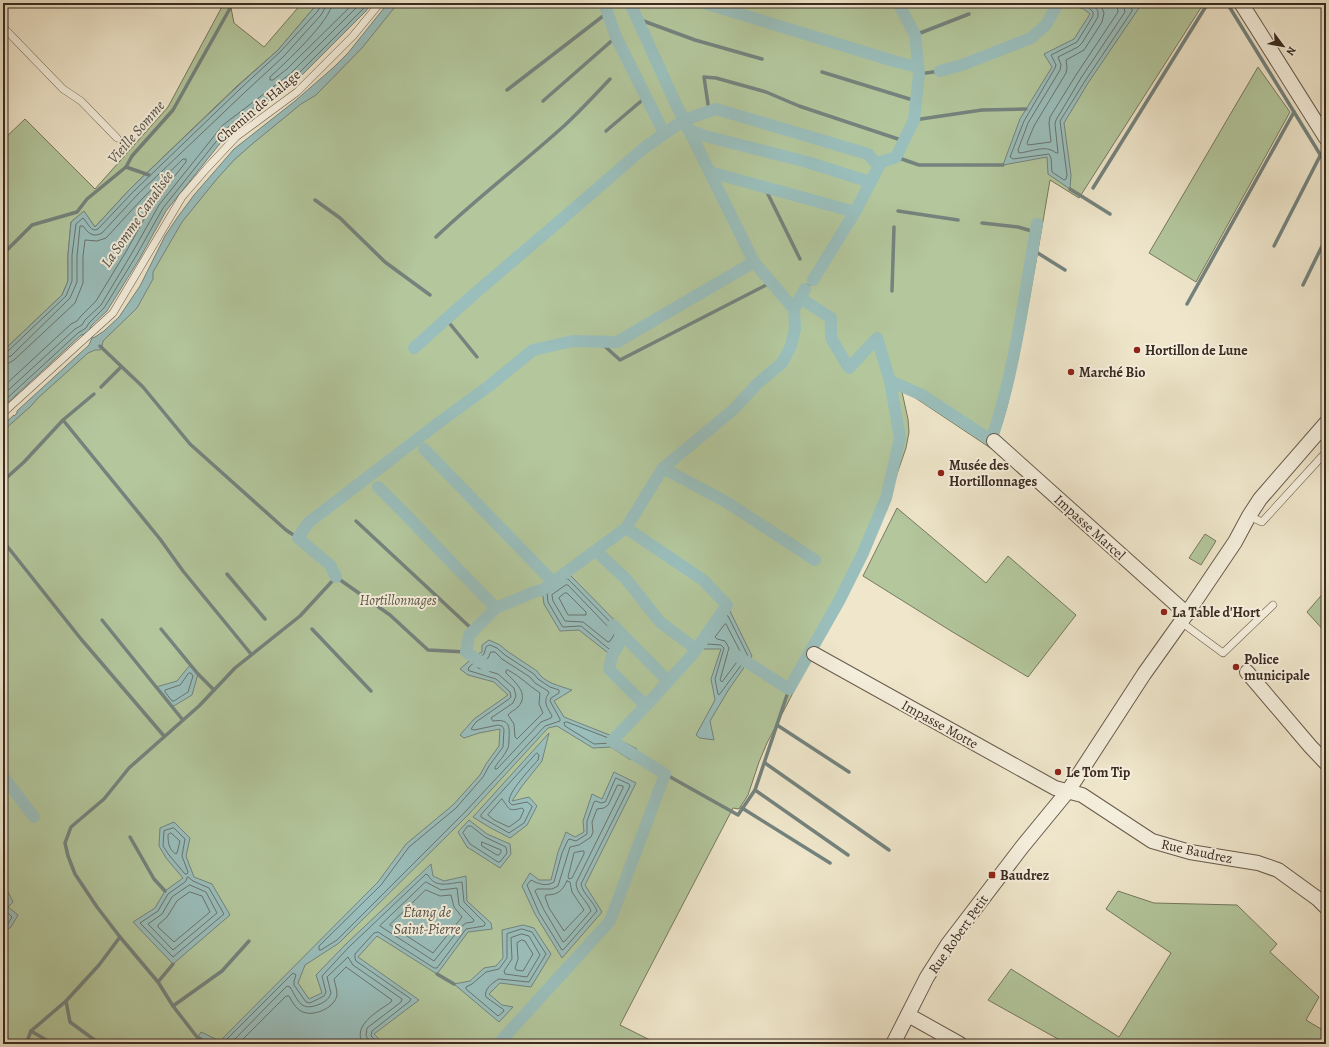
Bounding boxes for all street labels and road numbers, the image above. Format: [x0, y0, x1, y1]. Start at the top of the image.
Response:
street label: Chemin de Halage [212, 65, 305, 147]
street label: Impasse Marcel [1050, 490, 1130, 565]
street label: Impasse Motte [898, 696, 981, 753]
street label: Rue Baudrez [1159, 835, 1234, 868]
street label: Rue Robert Petit [924, 891, 993, 978]

